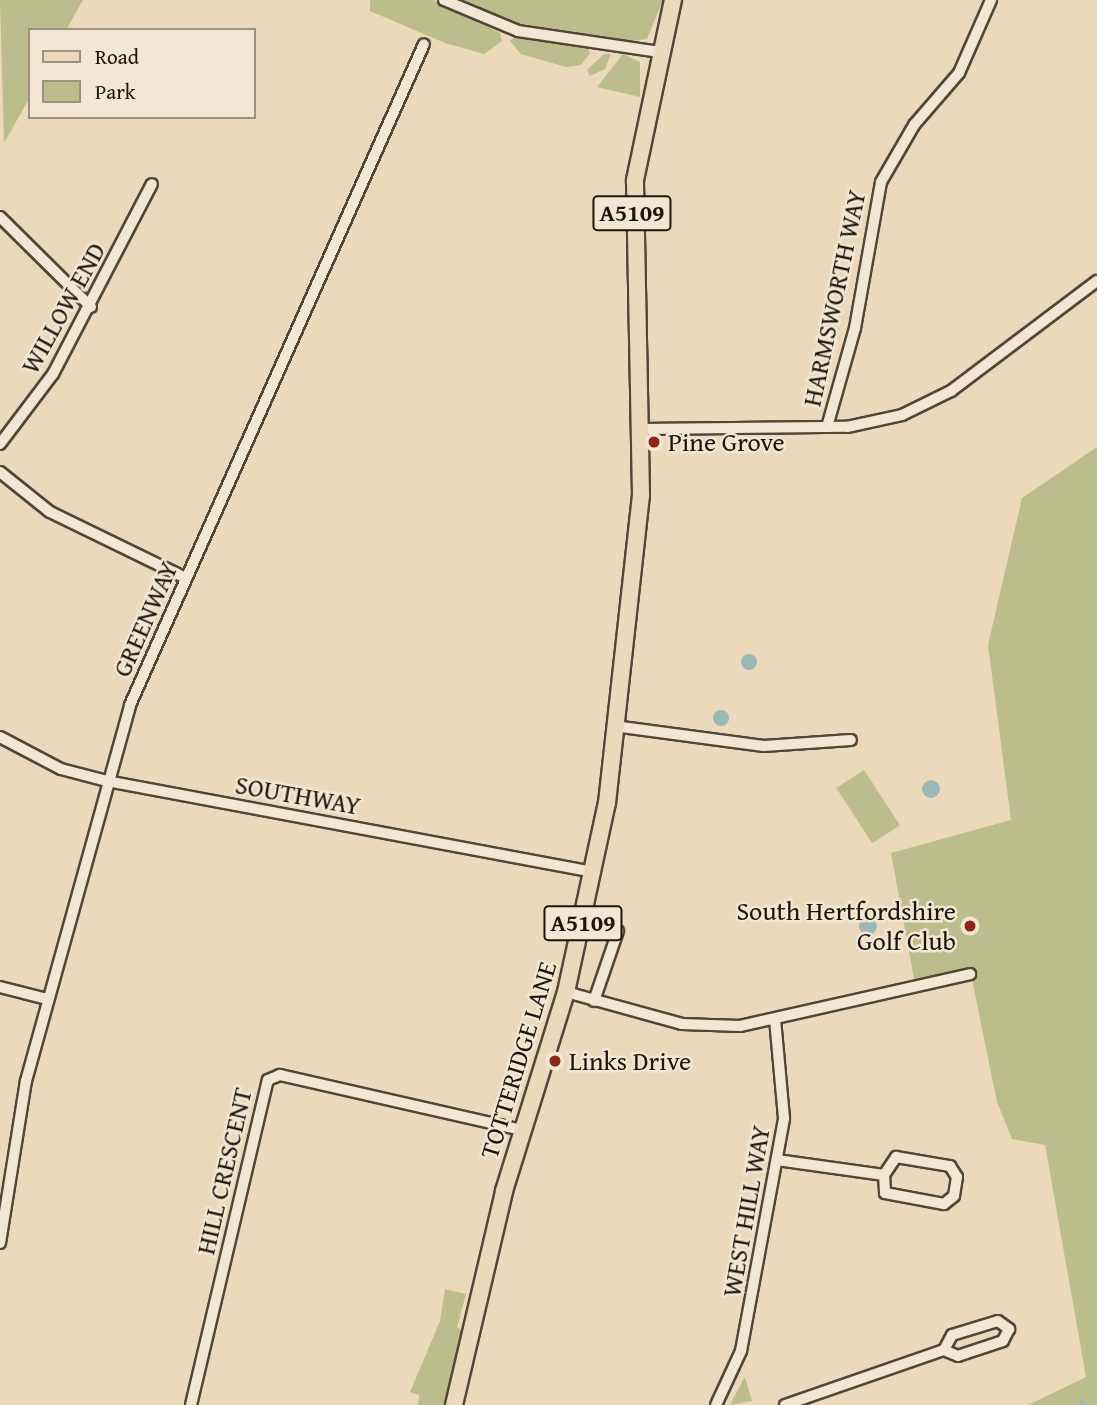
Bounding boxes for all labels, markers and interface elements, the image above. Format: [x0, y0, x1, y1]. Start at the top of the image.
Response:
legend [28, 28, 256, 119]
text: Road [95, 41, 139, 72]
text: Park [95, 76, 136, 107]
street label: HARMSWORTH WAY [796, 187, 872, 409]
road number: A5109 [592, 192, 672, 233]
street label: WILLOW END [14, 237, 112, 379]
place label: Pine Grove [668, 426, 785, 458]
marker: Pine Grove [646, 434, 662, 450]
street label: GREENWAY [106, 557, 184, 681]
street label: SOUTHWAY [233, 769, 363, 821]
place label: South Hertfordshire Golf Club [736, 895, 956, 956]
road number: A5109 [543, 903, 623, 944]
marker: South Hertfordshire Golf Club [962, 918, 978, 934]
street label: TOTTERIDGE LANE [473, 958, 563, 1162]
place label: Links Drive [569, 1045, 691, 1077]
marker: Links Drive [547, 1053, 563, 1069]
street label: HILL CRESCENT [190, 1085, 258, 1257]
street label: WEST HILL WAY [716, 1123, 776, 1299]

